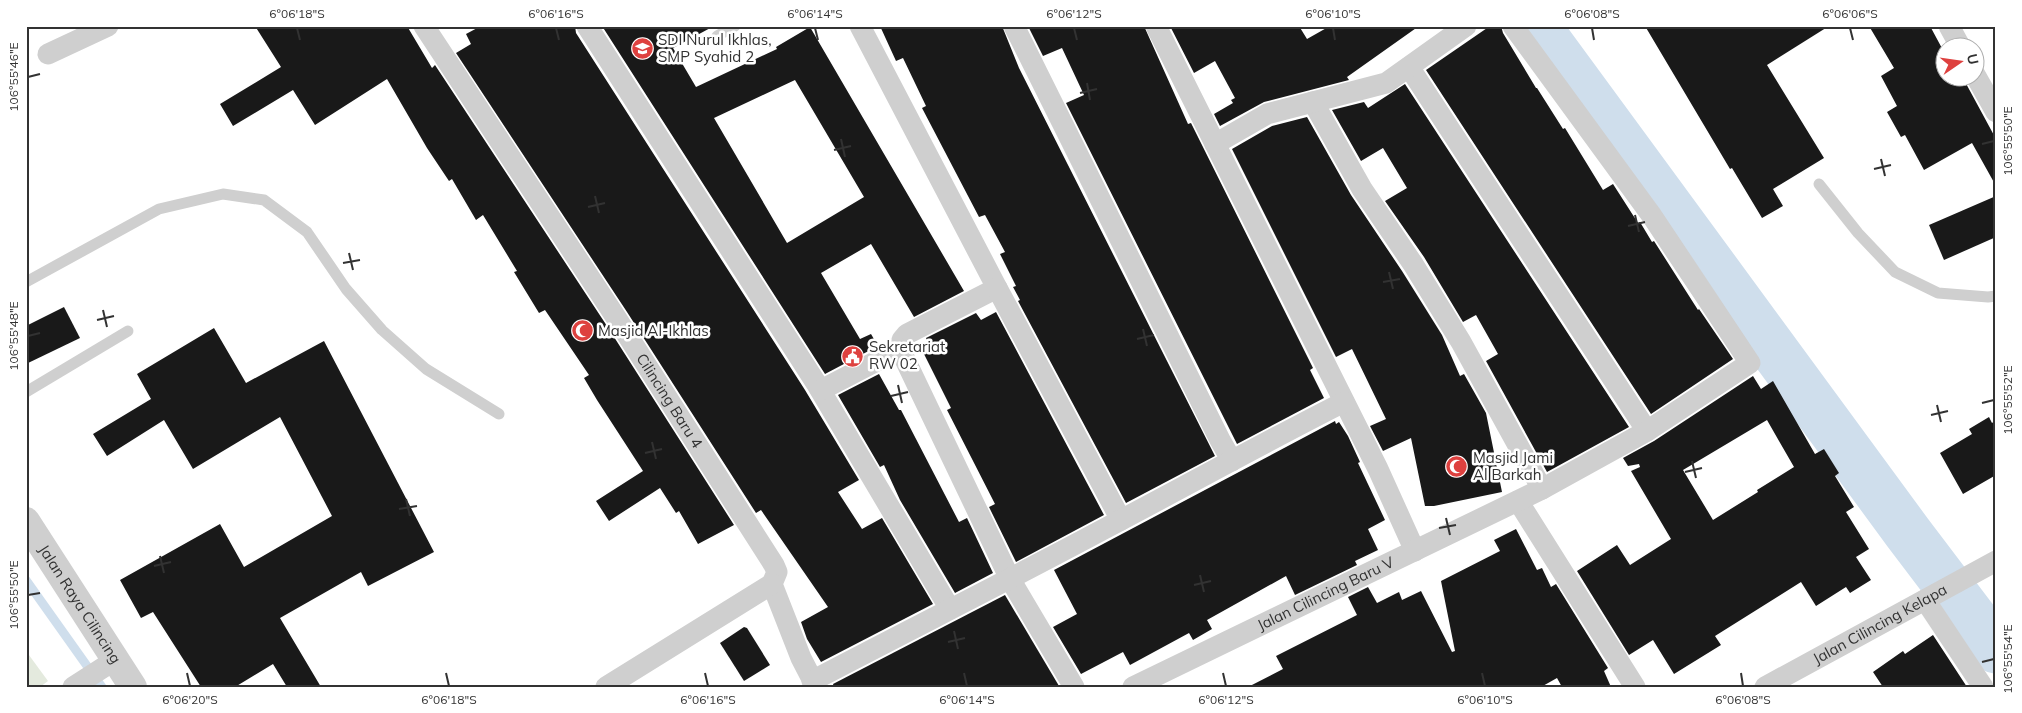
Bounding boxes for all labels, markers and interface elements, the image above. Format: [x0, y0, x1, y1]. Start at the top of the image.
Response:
text: 6°06'18"S [269, 6, 325, 21]
text: 6°06'16"S [528, 6, 584, 21]
text: 6°06'14"S [787, 6, 843, 21]
text: 6°06'12"S [1046, 6, 1102, 21]
text: 6°06'10"S [1305, 6, 1361, 21]
text: 6°06'08"S [1564, 6, 1620, 21]
text: 6°06'06"S [1822, 6, 1878, 21]
place label: SDI Nurul Ikhlas, SMP Syahid 2 [658, 30, 772, 66]
school or university icon: SDI Nurul Ikhlas, SMP Syahid 2 [630, 37, 654, 61]
north arrow [1934, 38, 1984, 88]
text: 106°55'46"E [6, 42, 21, 112]
text: U [1963, 52, 1983, 66]
text: 106°55'50"E [2000, 106, 2015, 176]
text: 106°55'48"E [6, 301, 21, 371]
mosque icon: Masjid Al-Ikhlas [570, 319, 594, 343]
place label: Masjid Al-Ikhlas [598, 321, 709, 340]
place label: Sekretariat RW 02 [869, 337, 945, 373]
public building icon: Sekretariat RW 02 [841, 344, 865, 368]
street label: Cilincing Baru 4 [632, 350, 707, 452]
text: 106°55'52"E [2000, 365, 2015, 435]
place label: Masjid Jami Al Barkah [1473, 448, 1553, 484]
mosque icon: Masjid Jami Al Barkah [1445, 455, 1469, 479]
street label: Jalan Raya Cilincing [35, 541, 125, 667]
street label: Jalan Cilincing Baru V [1254, 552, 1397, 634]
text: 106°55'50"E [6, 560, 21, 630]
street label: Jalan Cilincing Kelapa [1809, 580, 1950, 668]
text: 106°55'54"E [2000, 624, 2015, 694]
text: 6°06'20"S [162, 692, 218, 707]
text: 6°06'18"S [421, 692, 477, 707]
text: 6°06'16"S [680, 692, 736, 707]
text: 6°06'14"S [939, 692, 995, 707]
text: 6°06'12"S [1198, 692, 1254, 707]
text: 6°06'10"S [1457, 692, 1513, 707]
text: 6°06'08"S [1715, 692, 1771, 707]

